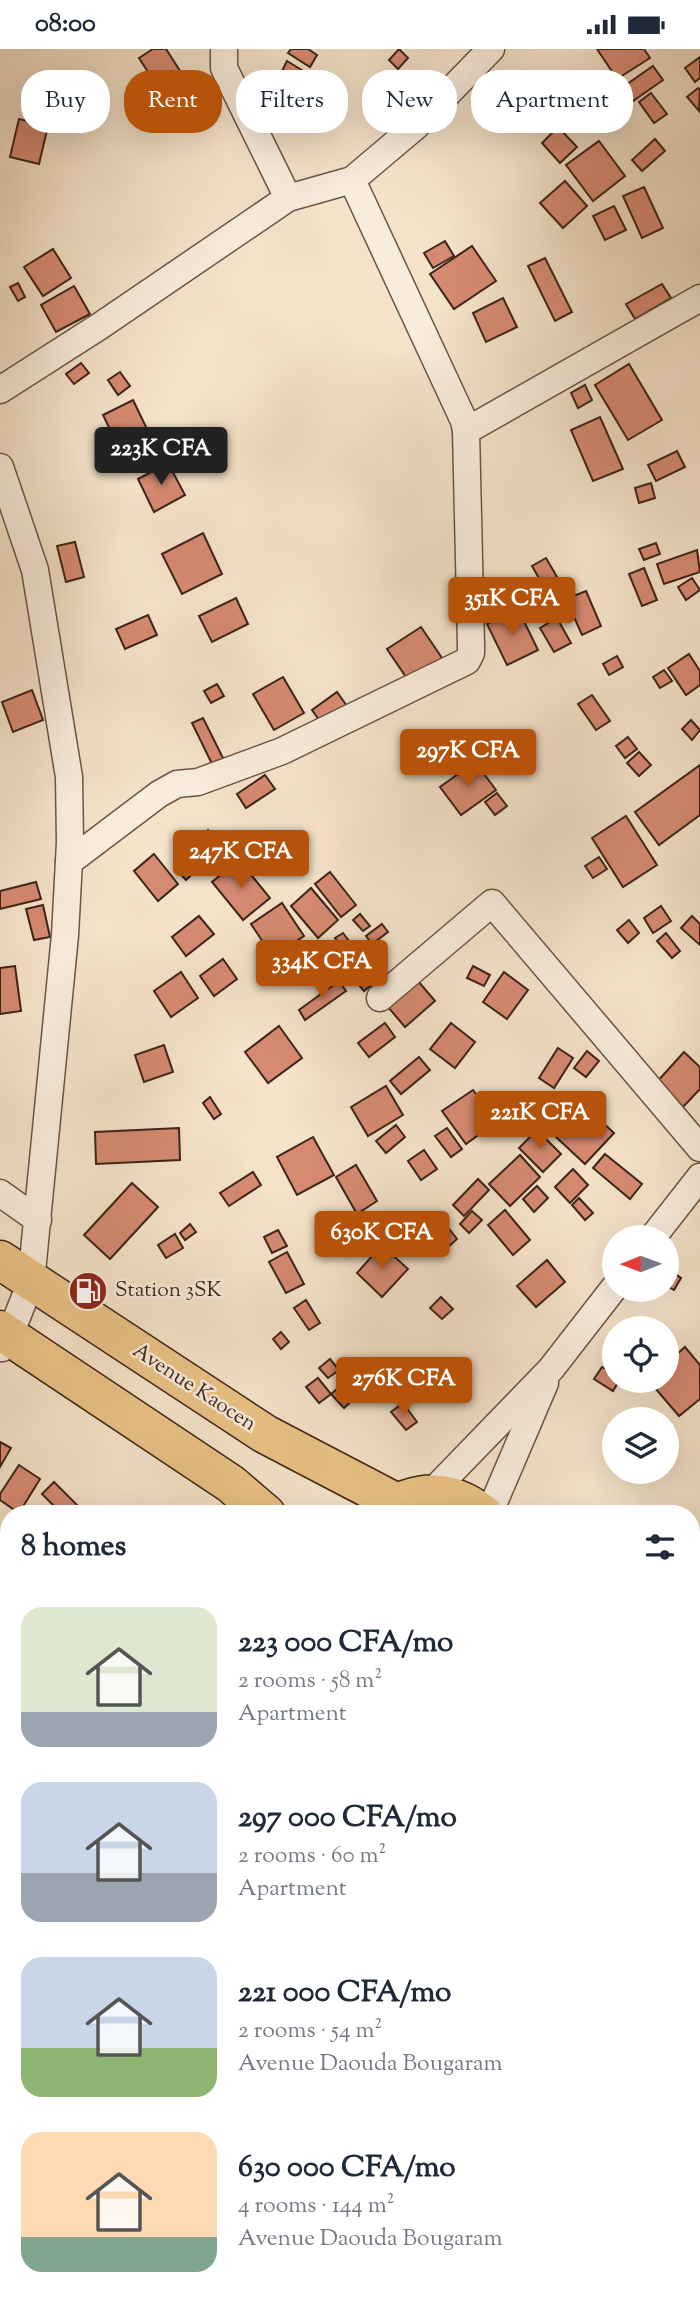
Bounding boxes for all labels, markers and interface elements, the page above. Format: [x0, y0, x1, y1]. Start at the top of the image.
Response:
text: 08:00 [35, 6, 96, 43]
chip: Buy [21, 70, 110, 133]
chip: Rent [124, 70, 222, 133]
chip: Filters [236, 70, 348, 133]
chip: New [362, 70, 457, 133]
chip: Apartment [471, 70, 633, 133]
pin: 223K CFA [89, 427, 233, 487]
text: 223K CFA [111, 433, 212, 466]
pin: 351K CFA [440, 577, 584, 637]
text: 351K CFA [464, 583, 560, 616]
pin: 297K CFA [396, 729, 540, 789]
text: 297K CFA [416, 735, 520, 768]
pin: 247K CFA [169, 831, 313, 890]
text: 247K CFA [189, 836, 293, 869]
pin: 334K CFA [250, 941, 394, 1000]
text: 334K CFA [272, 946, 372, 979]
pin: 221K CFA [468, 1091, 612, 1151]
text: 221K CFA [490, 1097, 590, 1130]
pin: 630K CFA [310, 1211, 454, 1271]
text: 630K CFA [331, 1217, 433, 1250]
north arrow [602, 1225, 679, 1302]
map controls [602, 1225, 679, 1484]
fuel station icon: Station 3SK [67, 1270, 109, 1312]
place label: Station 3SK [115, 1276, 222, 1306]
button: locate [602, 1316, 679, 1393]
street label: Avenue Kaocen [126, 1337, 262, 1439]
pin: 276K CFA [332, 1357, 476, 1417]
text: 276K CFA [352, 1363, 456, 1396]
button: layers [602, 1407, 679, 1484]
text: 8 homes [21, 1526, 126, 1569]
icon: filters [641, 1528, 679, 1566]
text: 223 000 CFA/mo [238, 1622, 453, 1665]
icon: home [77, 1635, 161, 1719]
text: 2 rooms · 58 m² [238, 1665, 382, 1698]
text: Apartment [238, 1698, 347, 1731]
text: 297 000 CFA/mo [238, 1797, 457, 1840]
icon: home [77, 1810, 161, 1894]
text: 2 rooms · 60 m² [238, 1840, 386, 1873]
text: Apartment [238, 1873, 347, 1906]
text: 221 000 CFA/mo [238, 1972, 451, 2015]
icon: home [77, 1985, 161, 2069]
text: 2 rooms · 54 m² [238, 2015, 382, 2048]
text: Avenue Daouda Bougaram [238, 2048, 503, 2081]
text: 630 000 CFA/mo [238, 2147, 456, 2190]
icon: home [77, 2160, 161, 2244]
text: 4 rooms · 144 m² [238, 2190, 395, 2223]
text: Avenue Daouda Bougaram [238, 2223, 503, 2256]

